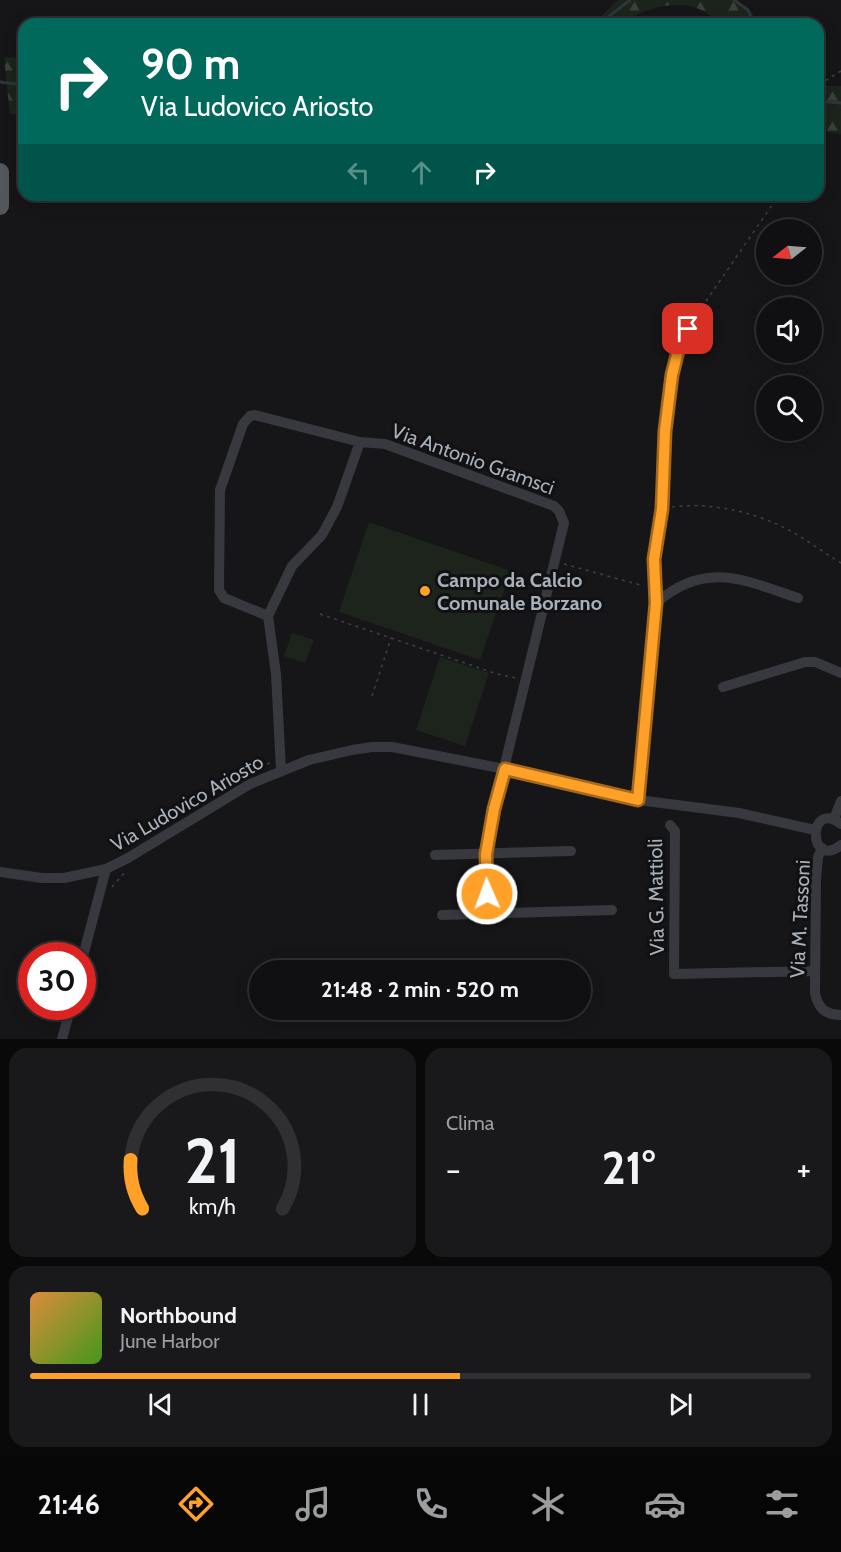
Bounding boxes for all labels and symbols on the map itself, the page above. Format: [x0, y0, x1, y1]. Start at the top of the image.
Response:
north arrow [756, 219, 822, 285]
pin [662, 303, 713, 354]
street label: Via Antonio Gramsci [388, 418, 558, 500]
place label: Campo da Calcio Comunale Borzano [437, 568, 602, 615]
marker: Campo da Calcio Comunale Borzano [418, 584, 432, 598]
street label: Via Ludovico Ariosto [107, 750, 267, 856]
street label: Via G. Mattioli [643, 838, 669, 956]
street label: Via M. Tassoni [785, 859, 815, 979]
position arrow [455, 862, 519, 926]
speed limit sign: 30 [18, 942, 96, 1020]

